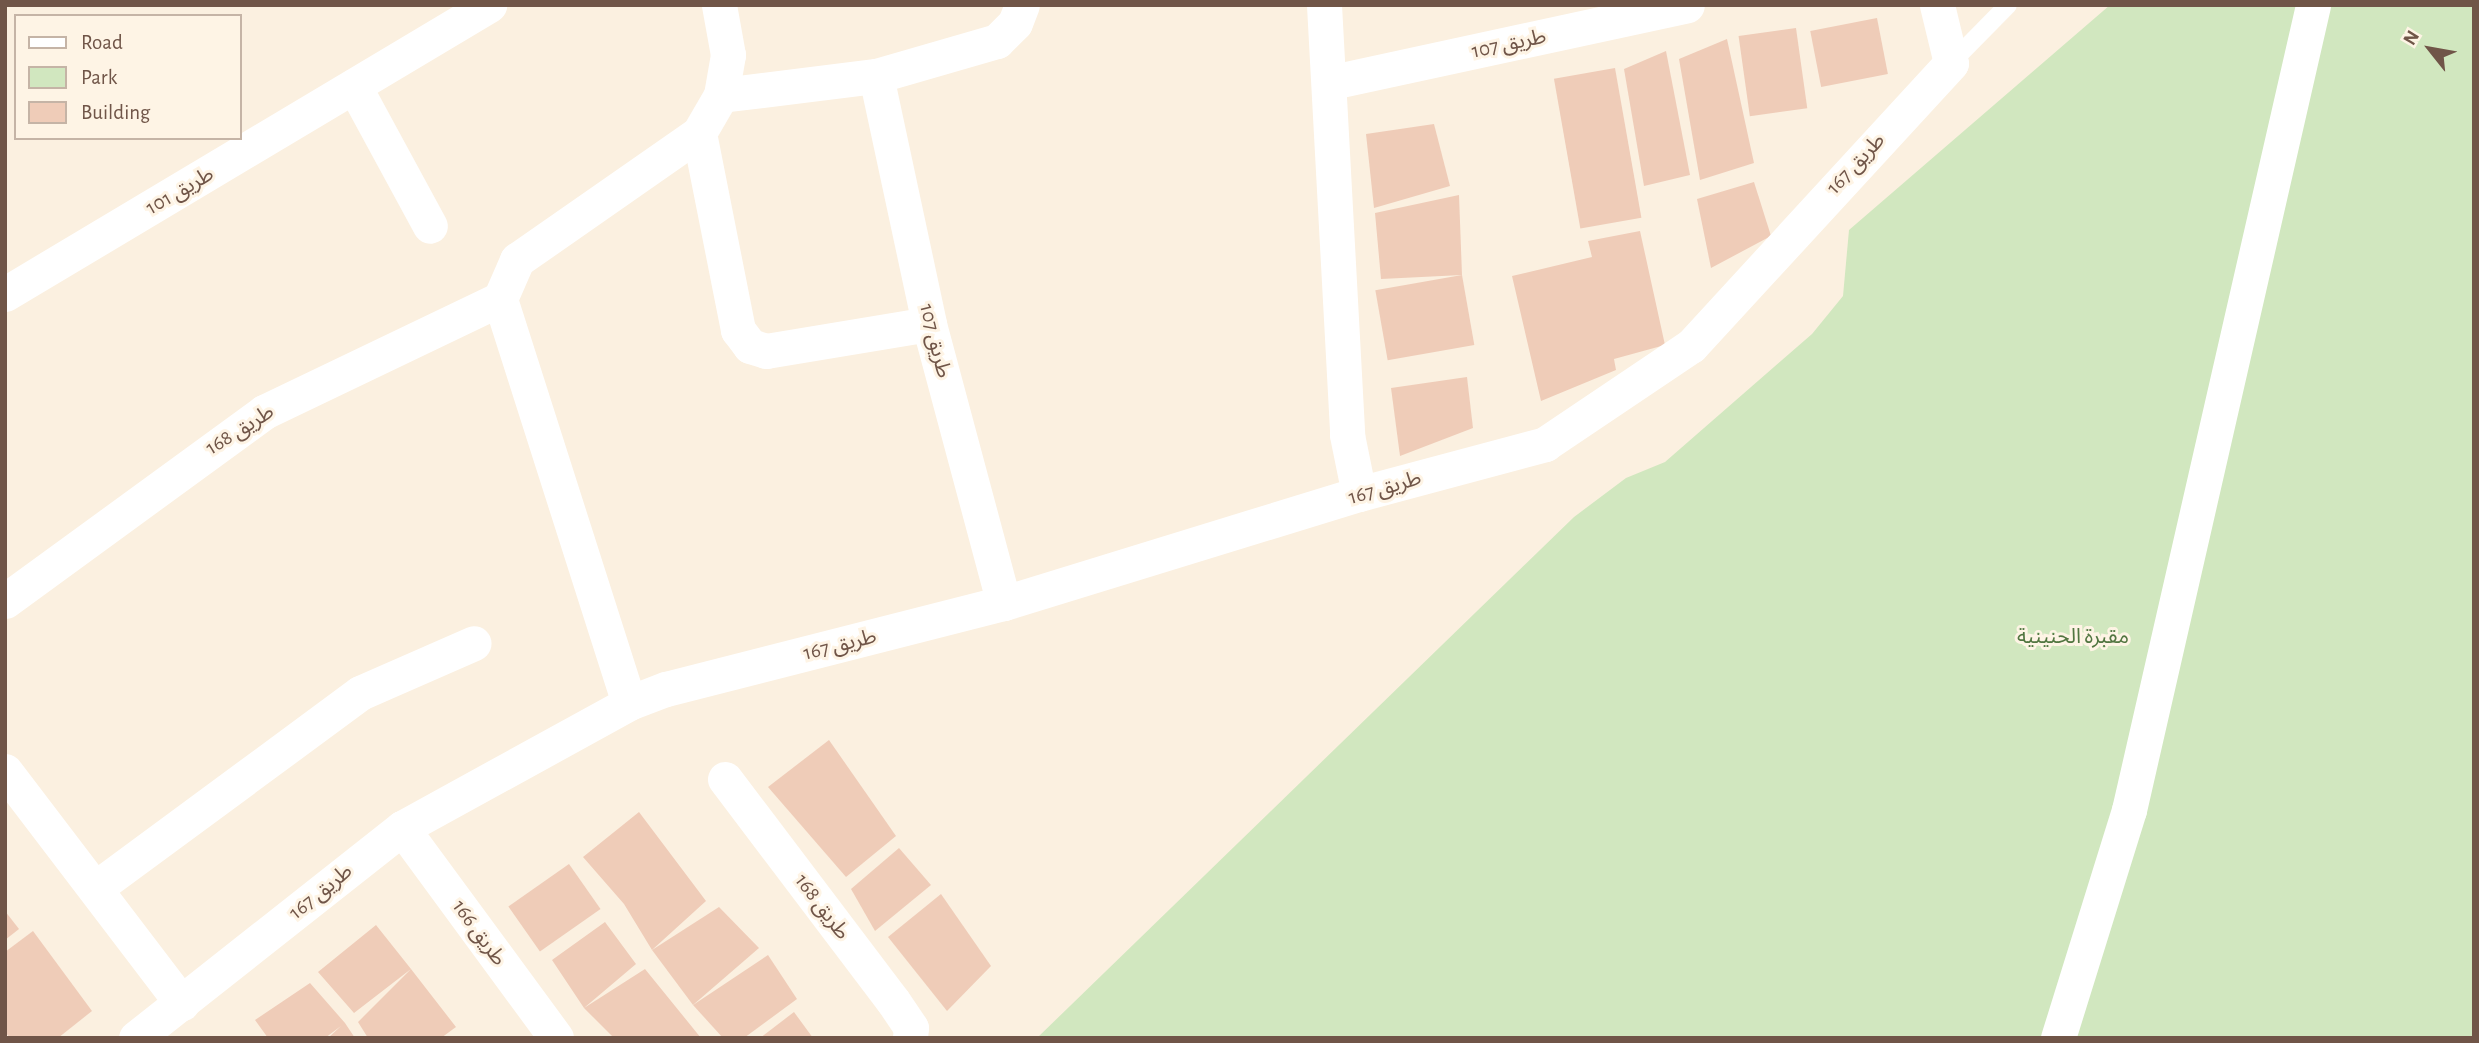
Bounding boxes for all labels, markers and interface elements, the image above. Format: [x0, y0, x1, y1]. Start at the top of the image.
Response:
legend [14, 14, 242, 140]
north arrow [2395, 14, 2465, 84]
street label: طريق 107 [1469, 24, 1549, 64]
text: N [2400, 27, 2423, 48]
text: Road [81, 32, 123, 53]
text: Park [81, 67, 117, 88]
text: Building [81, 102, 150, 123]
street label: طريق 167 [1821, 128, 1891, 200]
street label: طريق 101 [142, 162, 218, 220]
street label: طريق 107 [914, 301, 956, 381]
street label: طريق 168 [201, 399, 279, 461]
street label: طريق 167 [1346, 466, 1424, 510]
street label: طريق 167 [801, 624, 879, 666]
park label: مقبرة الحنينية [2017, 624, 2129, 650]
street label: طريق 167 [284, 859, 358, 925]
street label: طريق 168 [789, 869, 855, 945]
street label: طريق 166 [447, 895, 511, 971]

